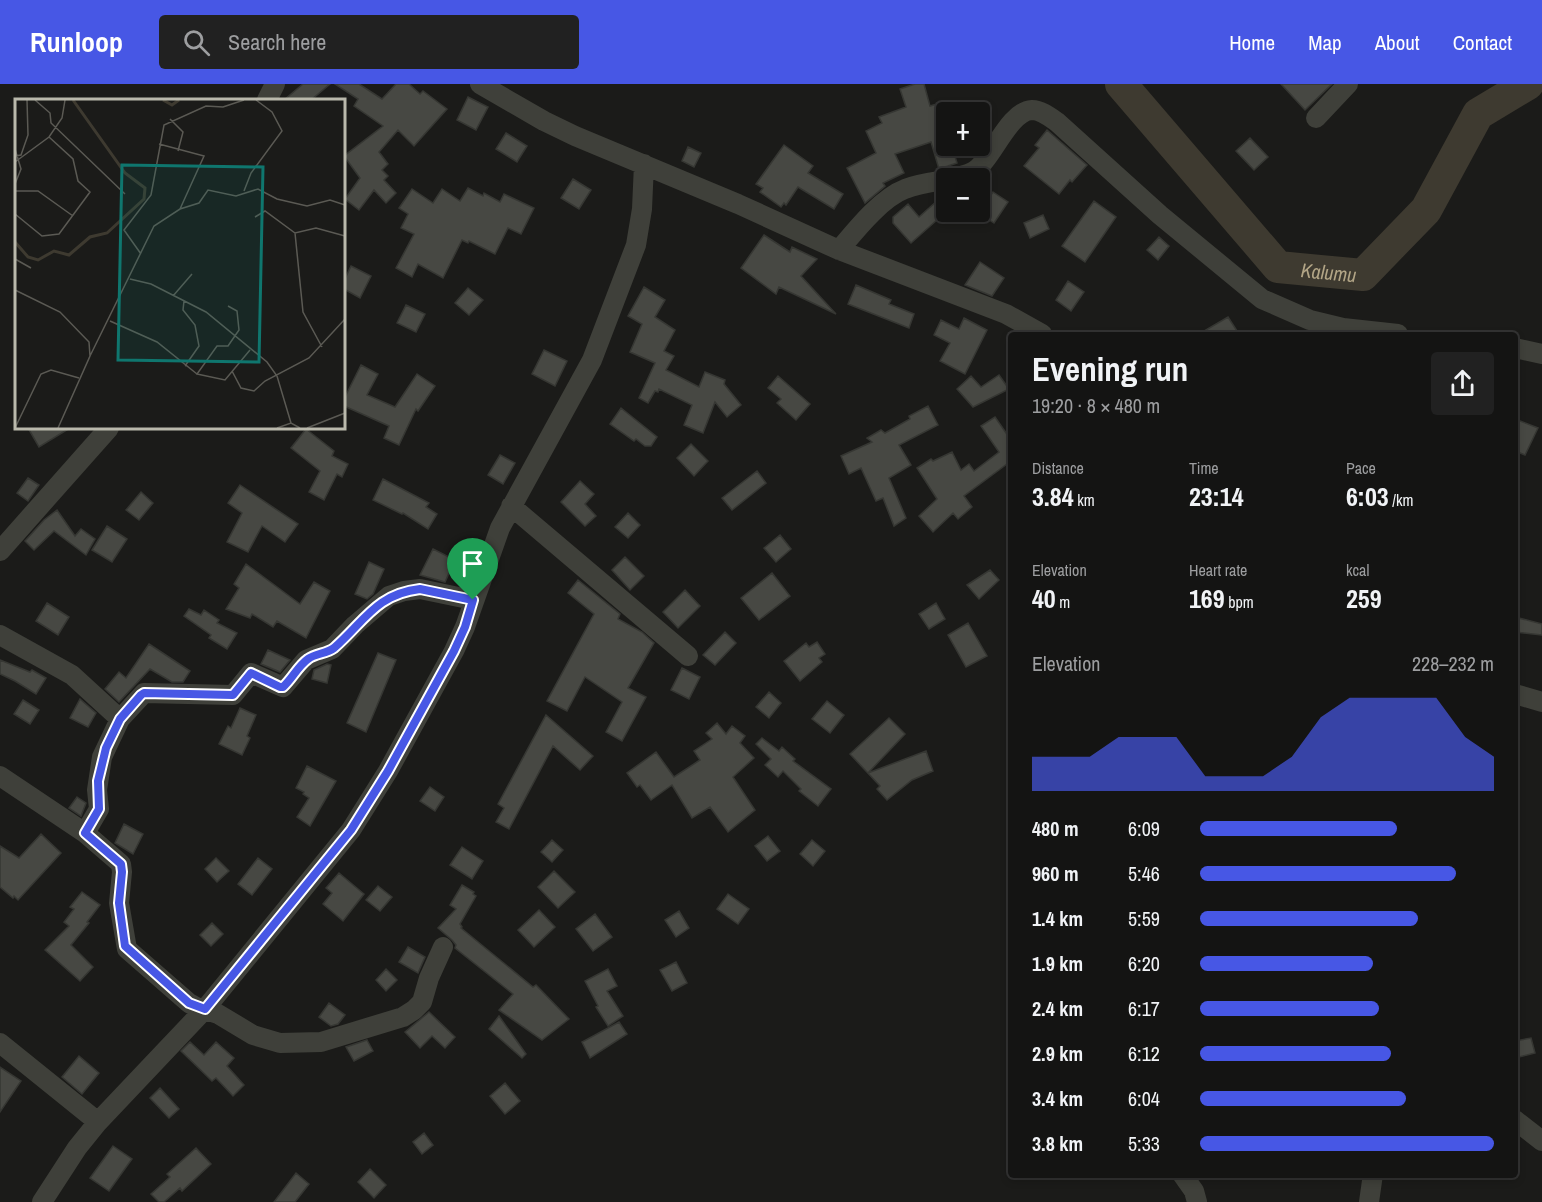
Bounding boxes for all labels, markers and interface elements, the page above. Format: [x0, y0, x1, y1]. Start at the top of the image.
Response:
search box [159, 15, 579, 69]
text: Runloop [30, 23, 123, 61]
icon: search [180, 26, 213, 59]
text: Search here [228, 27, 326, 57]
text: Home [1229, 28, 1275, 57]
text: Map [1308, 28, 1342, 57]
text: About [1375, 28, 1420, 57]
text: Contact [1453, 28, 1512, 57]
inset map [15, 99, 345, 429]
map controls [936, 102, 990, 222]
button: + [936, 102, 990, 156]
button: − [936, 168, 990, 222]
water label: Kalumu [1300, 256, 1358, 288]
text: Evening run [1032, 347, 1188, 391]
button: share [1431, 352, 1494, 415]
text: 19:20 · 8 × 480 m [1032, 392, 1160, 419]
text: Distance [1032, 457, 1084, 479]
text: Time [1189, 457, 1219, 479]
text: Pace [1346, 457, 1376, 479]
text: 3.84 [1032, 479, 1074, 514]
text: 23:14 [1189, 479, 1244, 514]
text: 6:03 [1346, 479, 1389, 514]
text: km [1074, 489, 1095, 511]
text: /km [1389, 489, 1413, 511]
pin [447, 538, 498, 600]
icon: arrive [456, 547, 489, 580]
text: Elevation [1032, 559, 1087, 581]
text: Heart rate [1189, 559, 1247, 581]
text: kcal [1346, 559, 1369, 581]
text: 40 [1032, 581, 1056, 616]
text: 169 [1189, 581, 1225, 616]
text: 259 [1346, 581, 1382, 616]
text: m [1056, 591, 1070, 613]
text: bpm [1225, 591, 1254, 613]
text: Elevation [1032, 650, 1100, 677]
text: 228–232 m [1412, 650, 1494, 677]
text: 480 m [1032, 815, 1079, 842]
text: 6:09 [1128, 815, 1160, 842]
text: 960 m [1032, 860, 1079, 887]
text: 5:46 [1128, 860, 1160, 887]
text: 1.4 km [1032, 905, 1083, 932]
text: 5:59 [1128, 905, 1160, 932]
text: 1.9 km [1032, 950, 1083, 977]
text: 6:20 [1128, 950, 1160, 977]
text: 2.4 km [1032, 995, 1083, 1022]
text: 6:17 [1128, 995, 1160, 1022]
text: 2.9 km [1032, 1040, 1083, 1067]
text: 6:12 [1128, 1040, 1160, 1067]
text: 3.4 km [1032, 1085, 1083, 1112]
text: 6:04 [1128, 1085, 1160, 1112]
text: 3.8 km [1032, 1130, 1083, 1157]
text: 5:33 [1128, 1130, 1160, 1157]

